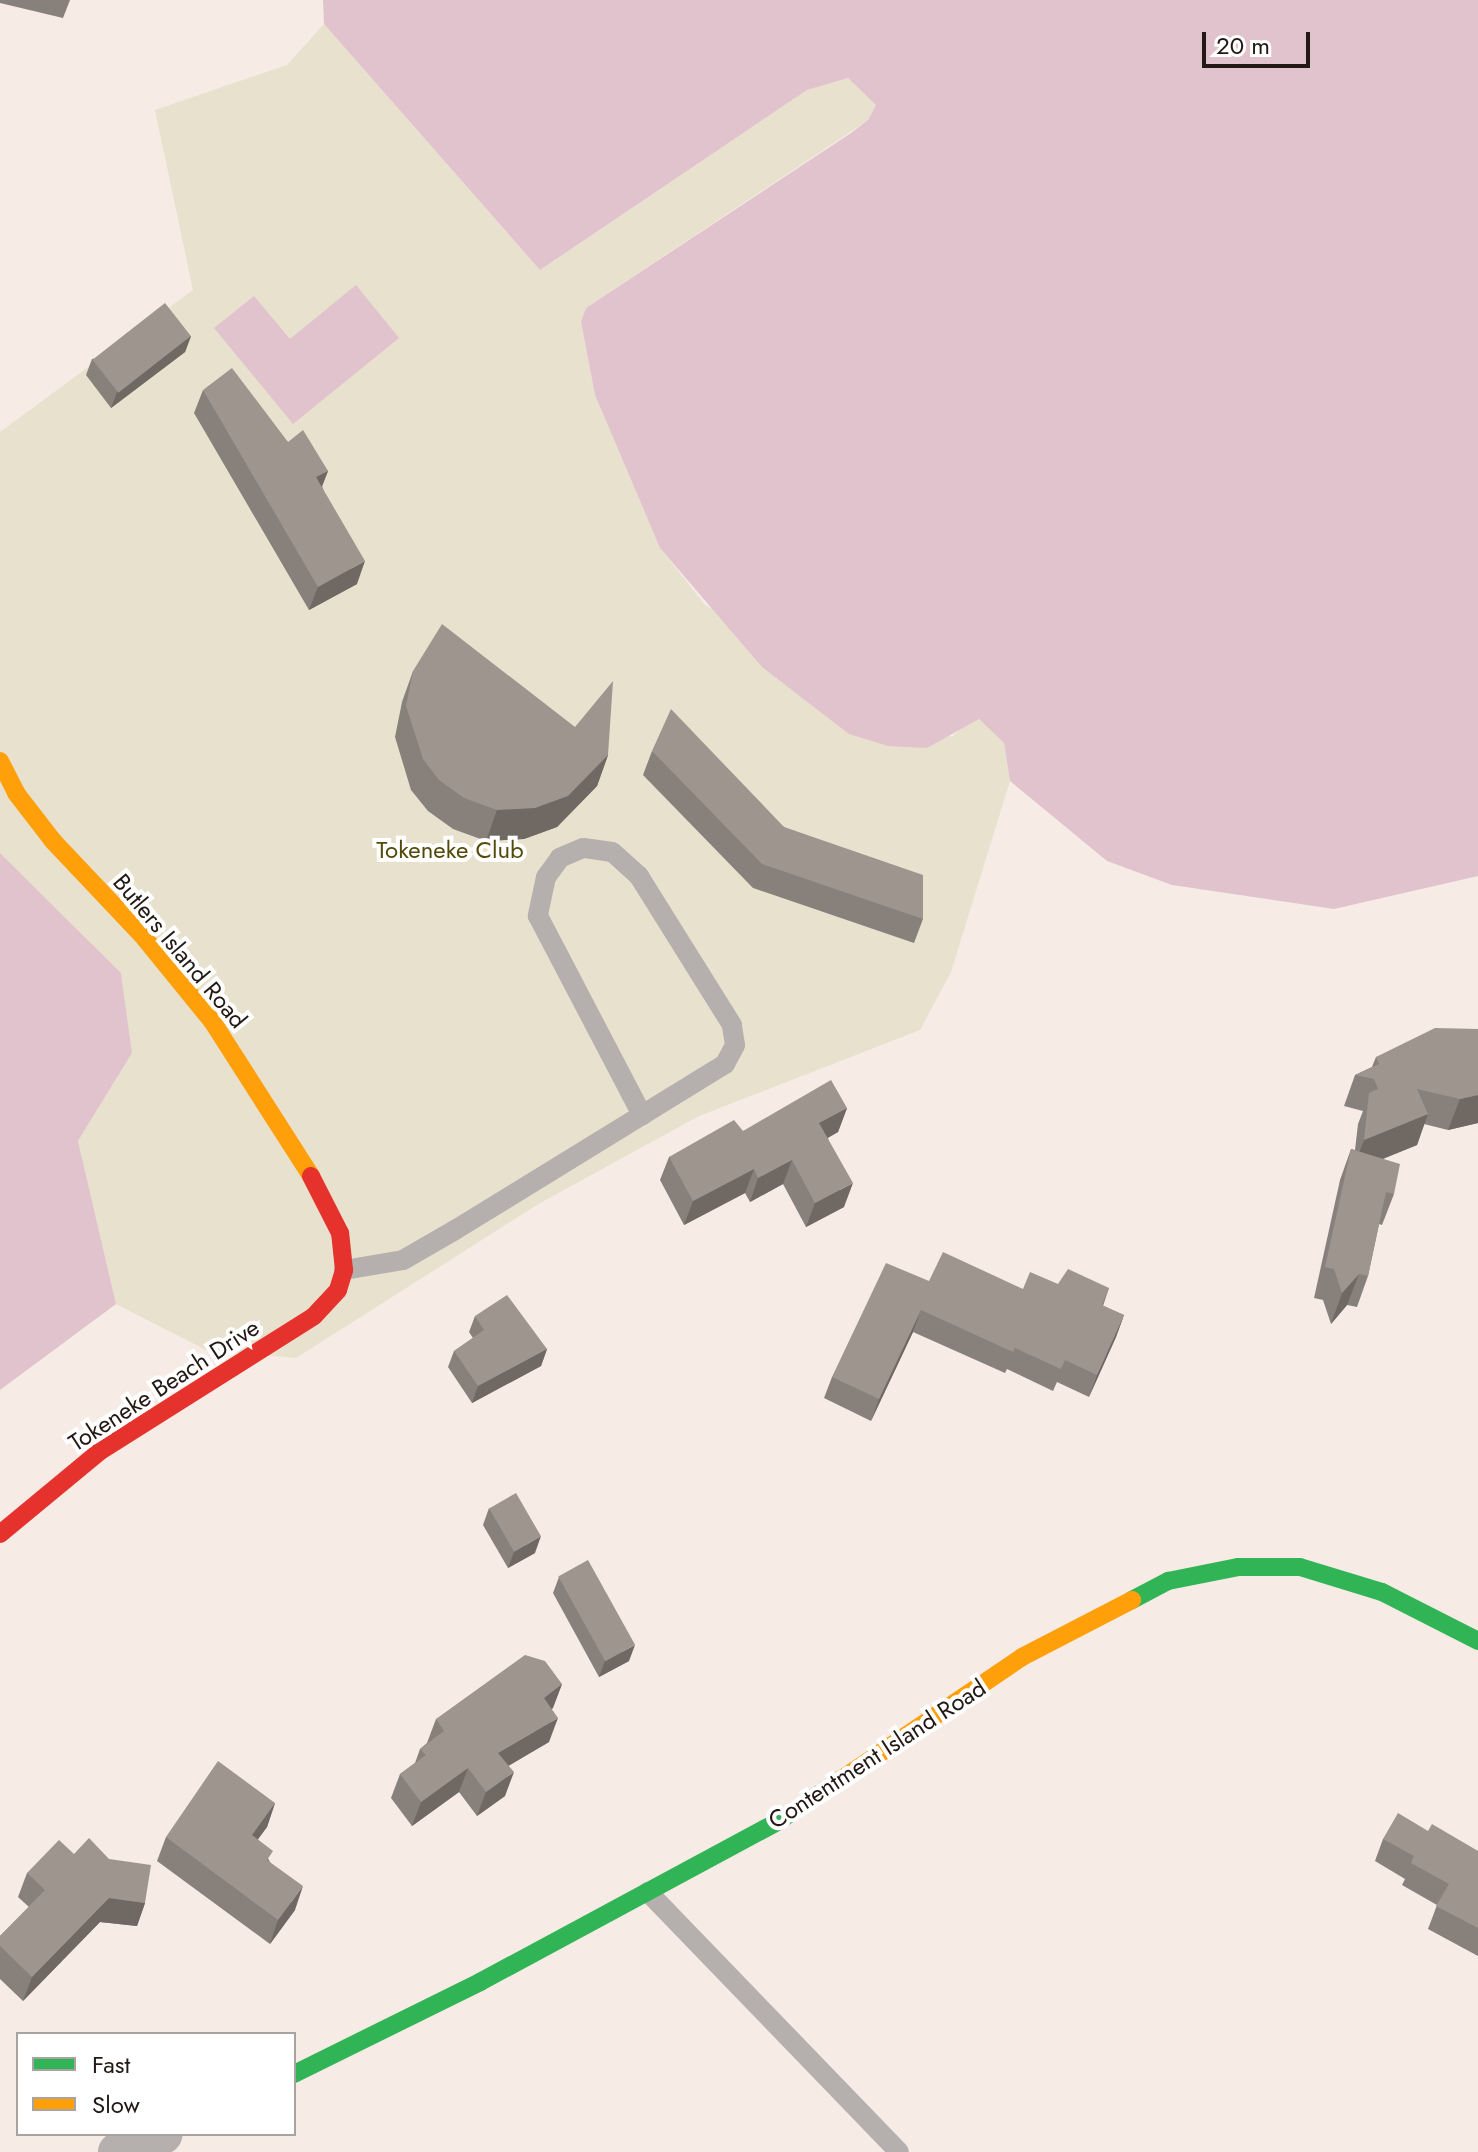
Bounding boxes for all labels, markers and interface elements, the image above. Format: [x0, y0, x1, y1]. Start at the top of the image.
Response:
scale bar [1206, 16, 1314, 66]
text: 20 m [1216, 28, 1270, 63]
park label: Tokeneke Club [376, 836, 524, 864]
street label: Butlers Island Road [107, 868, 253, 1034]
street label: Tokeneke Beach Drive [63, 1313, 265, 1457]
street label: Contentment Island Road [763, 1673, 991, 1835]
legend [16, 2032, 296, 2136]
text: Fast [92, 2047, 130, 2082]
text: Slow [92, 2087, 140, 2122]

